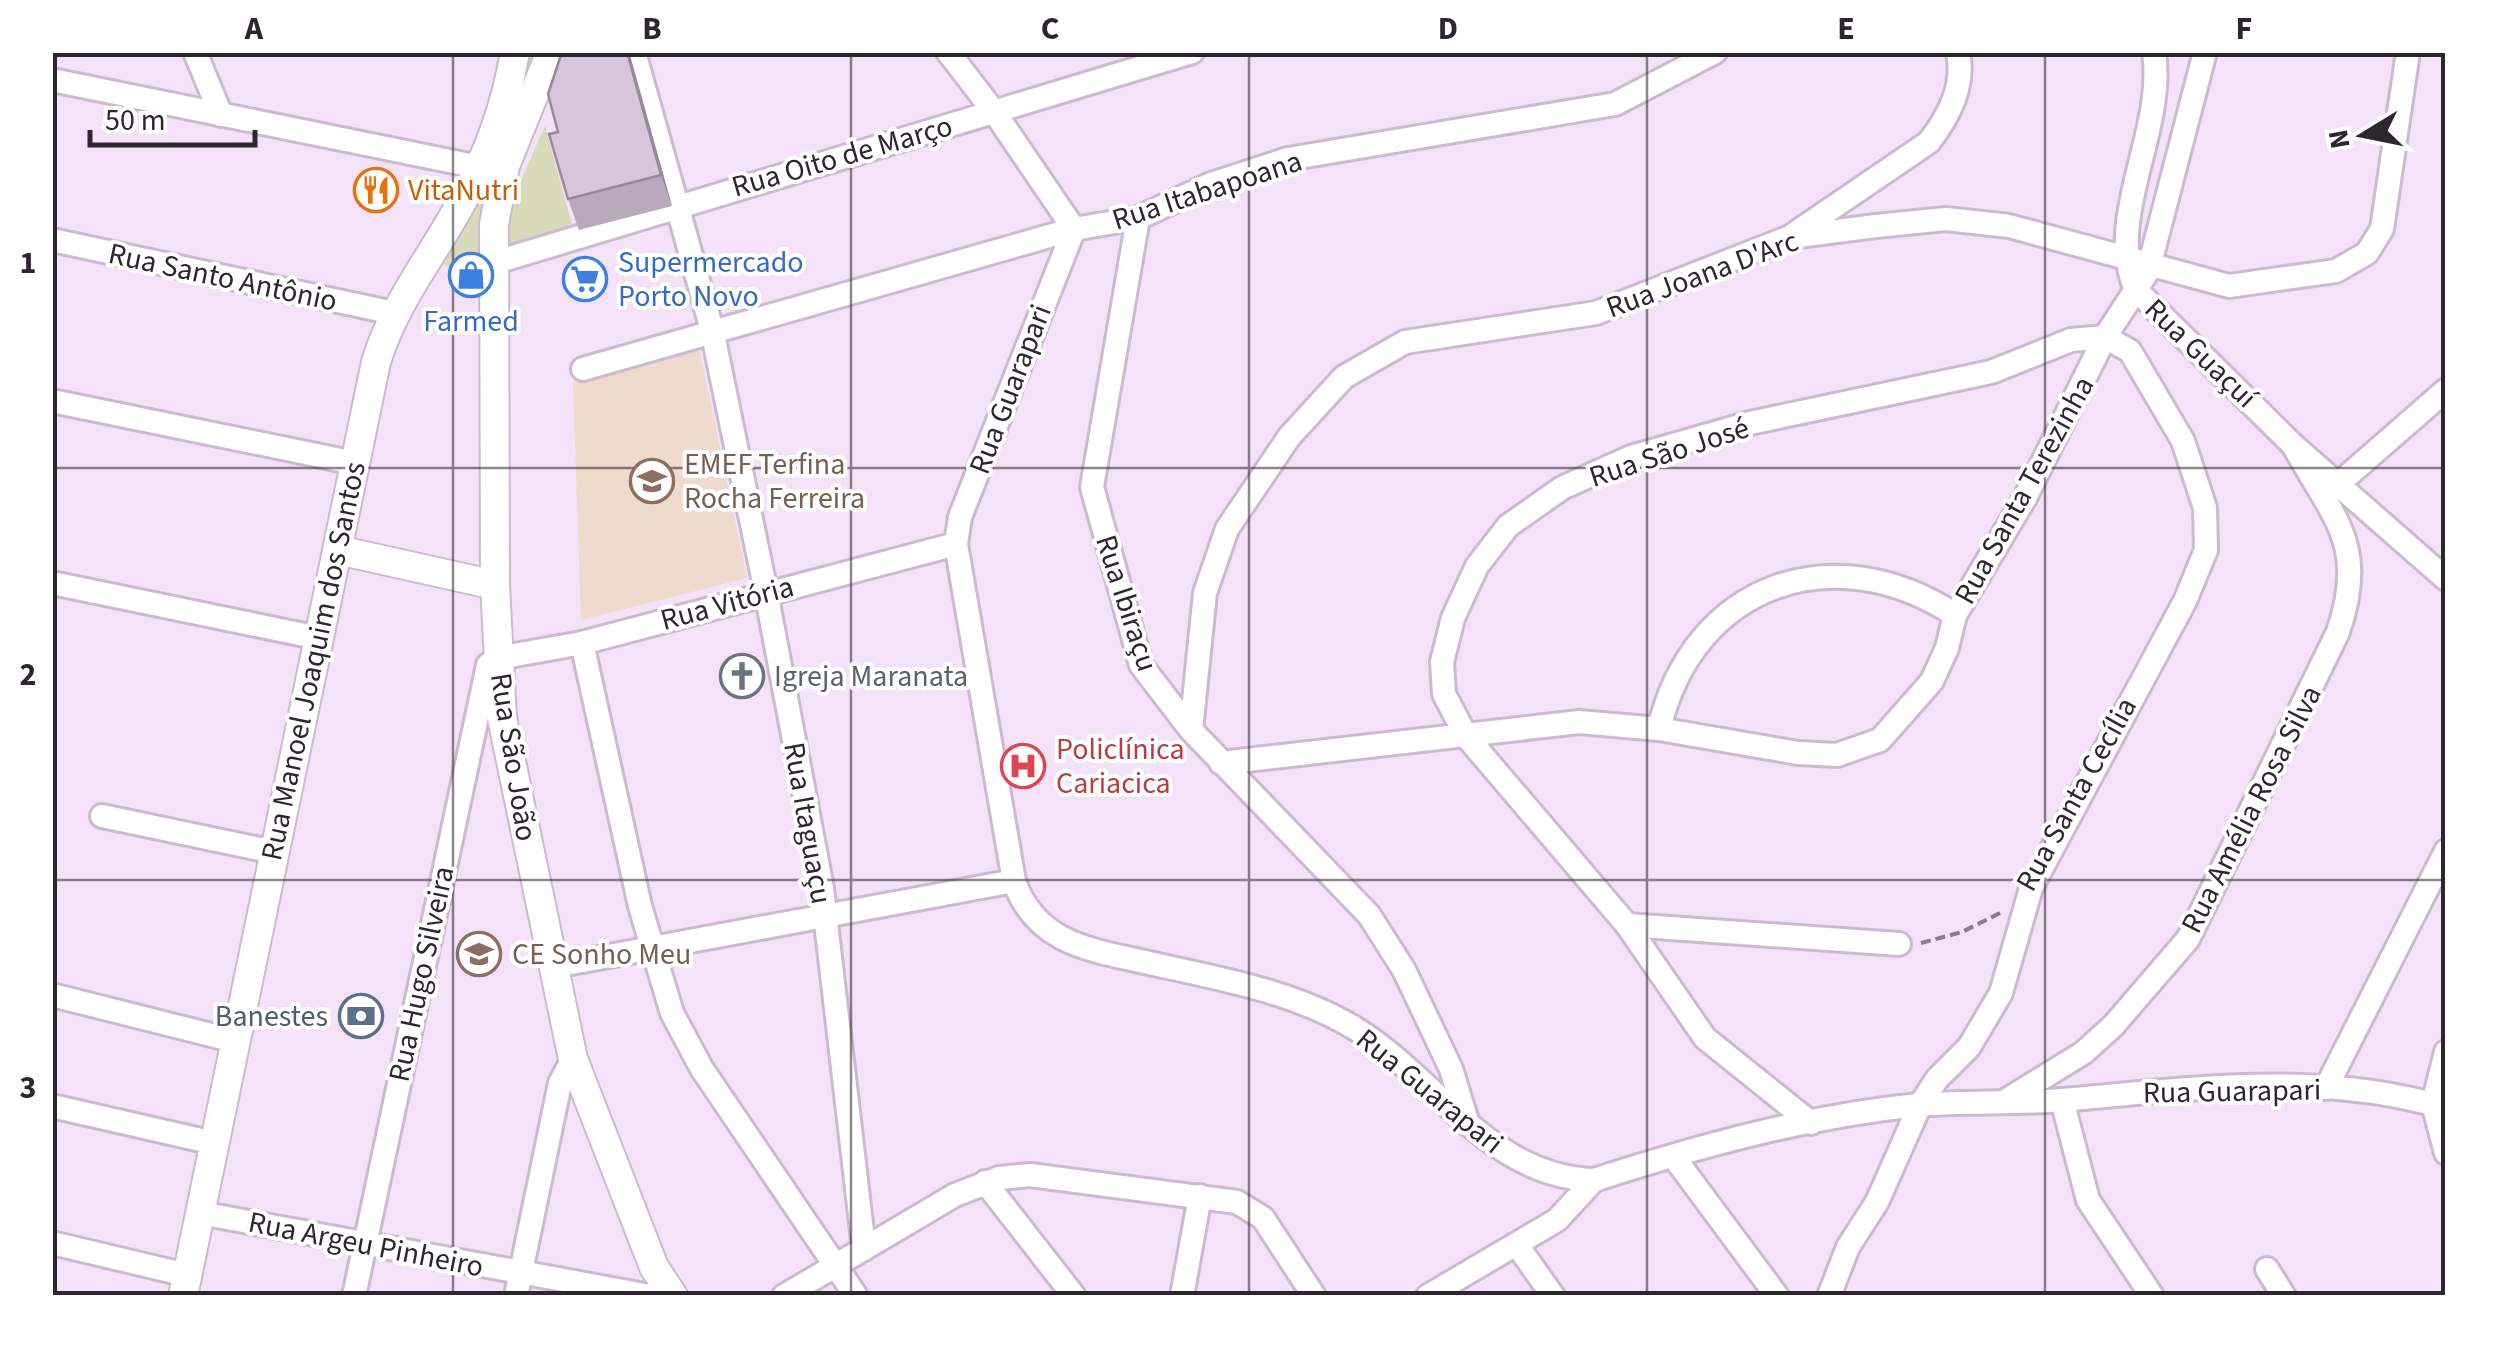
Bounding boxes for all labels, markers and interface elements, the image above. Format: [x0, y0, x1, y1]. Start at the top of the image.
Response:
text: A [244, 6, 264, 52]
text: B [642, 6, 662, 52]
text: C [1041, 6, 1059, 52]
text: D [1438, 6, 1458, 52]
text: E [1837, 6, 1855, 52]
text: F [2236, 6, 2252, 52]
scale bar [90, 85, 255, 147]
north arrow [2313, 85, 2413, 185]
text: 50 m [105, 99, 166, 142]
street label: Rua Oito de Março [727, 104, 957, 209]
text: N [2318, 127, 2361, 152]
street label: Rua Itabapoana [1107, 140, 1308, 241]
restaurant icon: VitaNutri [353, 167, 399, 213]
place label: VitaNutri [408, 169, 519, 212]
street label: Rua Joana D'Arc [1600, 220, 1804, 329]
street label: Rua Santo Antônio [105, 232, 341, 323]
text: 1 [20, 240, 36, 286]
place label: Supermercado Porto Novo [618, 241, 804, 318]
shop icon: Farmed [448, 252, 494, 298]
supermarket icon: Supermercado Porto Novo [562, 256, 608, 302]
street label: Rua Guaçuí [2135, 289, 2268, 419]
street label: Rua Guarapari [958, 298, 1063, 480]
place label: Farmed [423, 300, 519, 343]
street label: Rua Santa Terezinha [1944, 368, 2105, 612]
street label: Rua São José [1584, 406, 1755, 499]
place label: EMEF Terfina Rocha Ferreira [684, 443, 865, 520]
street label: Rua Manoel Joaquim dos Santos [250, 458, 377, 864]
school or university icon: EMEF Terfina Rocha Ferreira [629, 458, 675, 504]
street label: Rua Ibiraçu [1084, 529, 1169, 677]
street label: Rua Vitória [656, 565, 798, 642]
text: 2 [20, 652, 36, 698]
church icon: Igreja Maranata [719, 653, 765, 699]
place label: Igreja Maranata [774, 655, 968, 698]
street label: Rua São João [479, 670, 548, 844]
street label: Rua Amélia Rosa Silva [2170, 678, 2333, 941]
street label: Rua Santa Cecília [2005, 689, 2148, 899]
place label: Policlínica Cariacica [1056, 728, 1185, 805]
street label: Rua Itaguaçu [772, 739, 843, 907]
hospital icon: Policlínica Cariacica [1000, 743, 1046, 789]
street label: Rua Hugo Silveira [378, 862, 465, 1086]
school or university icon: CE Sonho Meu [456, 931, 502, 977]
place label: CE Sonho Meu [512, 933, 691, 976]
bank icon: Banestes [338, 993, 384, 1039]
place label: Banestes [215, 995, 328, 1038]
street label: Rua Guarapari [1347, 1019, 1513, 1164]
text: 3 [20, 1065, 36, 1111]
street label: Rua Guarapari [2142, 1068, 2322, 1115]
street label: Rua Argeu Pinheiro [245, 1201, 487, 1288]

